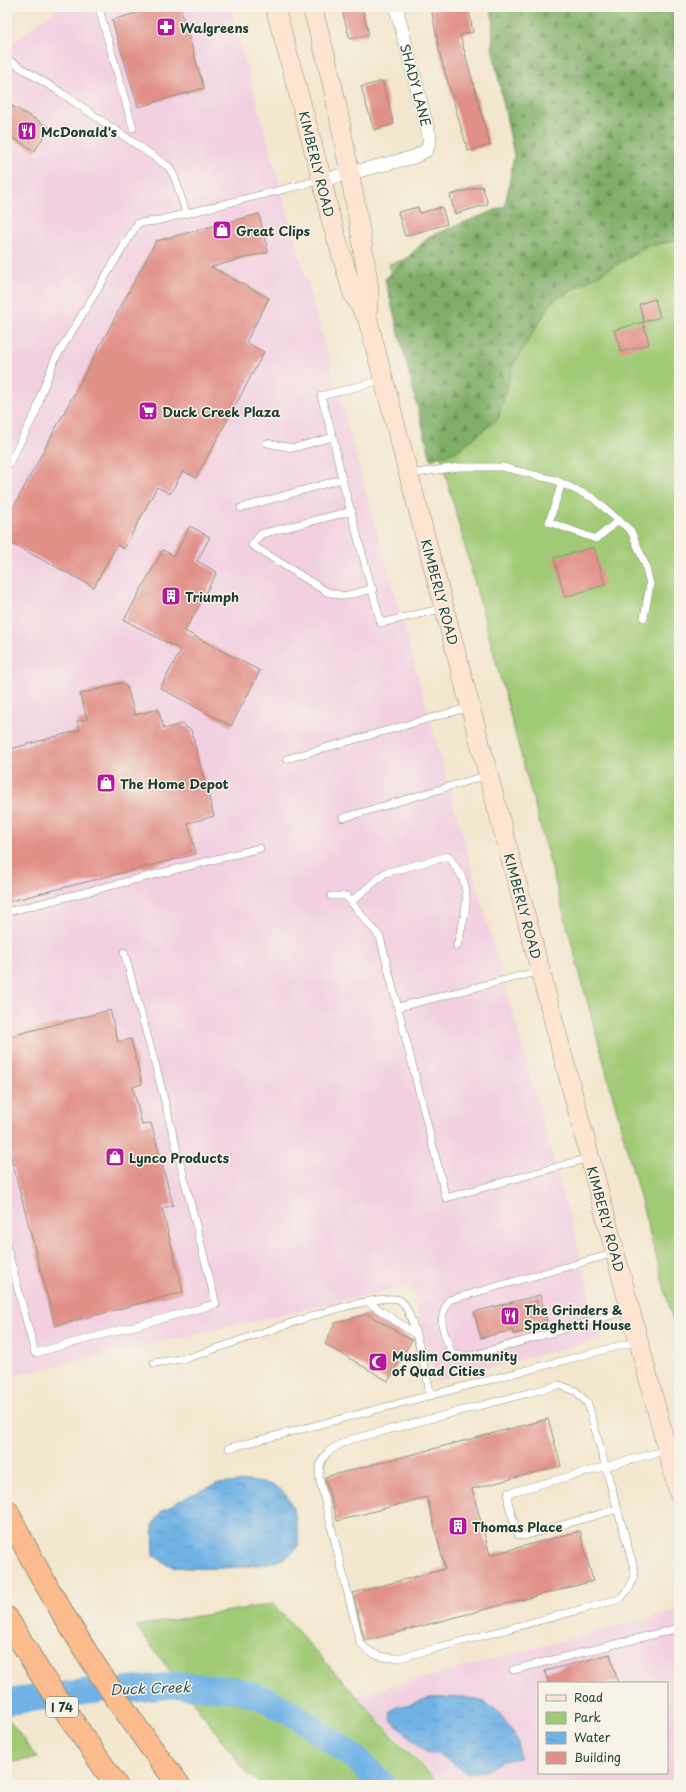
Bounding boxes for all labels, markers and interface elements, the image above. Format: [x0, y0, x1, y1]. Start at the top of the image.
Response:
pharmacy icon: Walgreens [155, 16, 177, 38]
place label: Walgreens [180, 18, 249, 37]
street label: SHADY LANE [396, 42, 436, 128]
street label: KIMBERLY ROAD [295, 109, 339, 219]
restaurant icon: McDonald's [16, 120, 38, 142]
place label: McDonald's [41, 122, 117, 141]
shop icon: Great Clips [211, 219, 233, 241]
place label: Great Clips [236, 221, 310, 240]
supermarket icon: Duck Creek Plaza [137, 400, 159, 422]
place label: Duck Creek Plaza [162, 402, 280, 421]
street label: KIMBERLY ROAD [417, 537, 463, 647]
building icon: Triumph [160, 585, 182, 607]
place label: Triumph [185, 587, 239, 606]
shop icon: The Home Depot [95, 772, 117, 794]
place label: The Home Depot [120, 774, 229, 793]
street label: KIMBERLY ROAD [500, 851, 546, 961]
shop icon: Lynco Products [104, 1146, 126, 1168]
place label: Lynco Products [129, 1148, 229, 1167]
street label: KIMBERLY ROAD [583, 1164, 629, 1274]
place label: The Grinders & Spaghetti House [524, 1300, 631, 1334]
restaurant icon: The Grinders & Spaghetti House [499, 1305, 521, 1327]
place label: Muslim Community of Quad Cities [392, 1346, 517, 1380]
mosque icon: Muslim Community of Quad Cities [367, 1351, 389, 1373]
building icon: Thomas Place [447, 1515, 469, 1537]
place label: Thomas Place [472, 1517, 563, 1536]
water label: Duck Creek [109, 1676, 192, 1700]
legend [538, 1682, 668, 1774]
text: Road [574, 1688, 603, 1706]
road number: I 74 [46, 1697, 78, 1717]
text: Park [574, 1708, 601, 1726]
text: Water [574, 1728, 611, 1746]
text: Building [574, 1748, 621, 1766]

